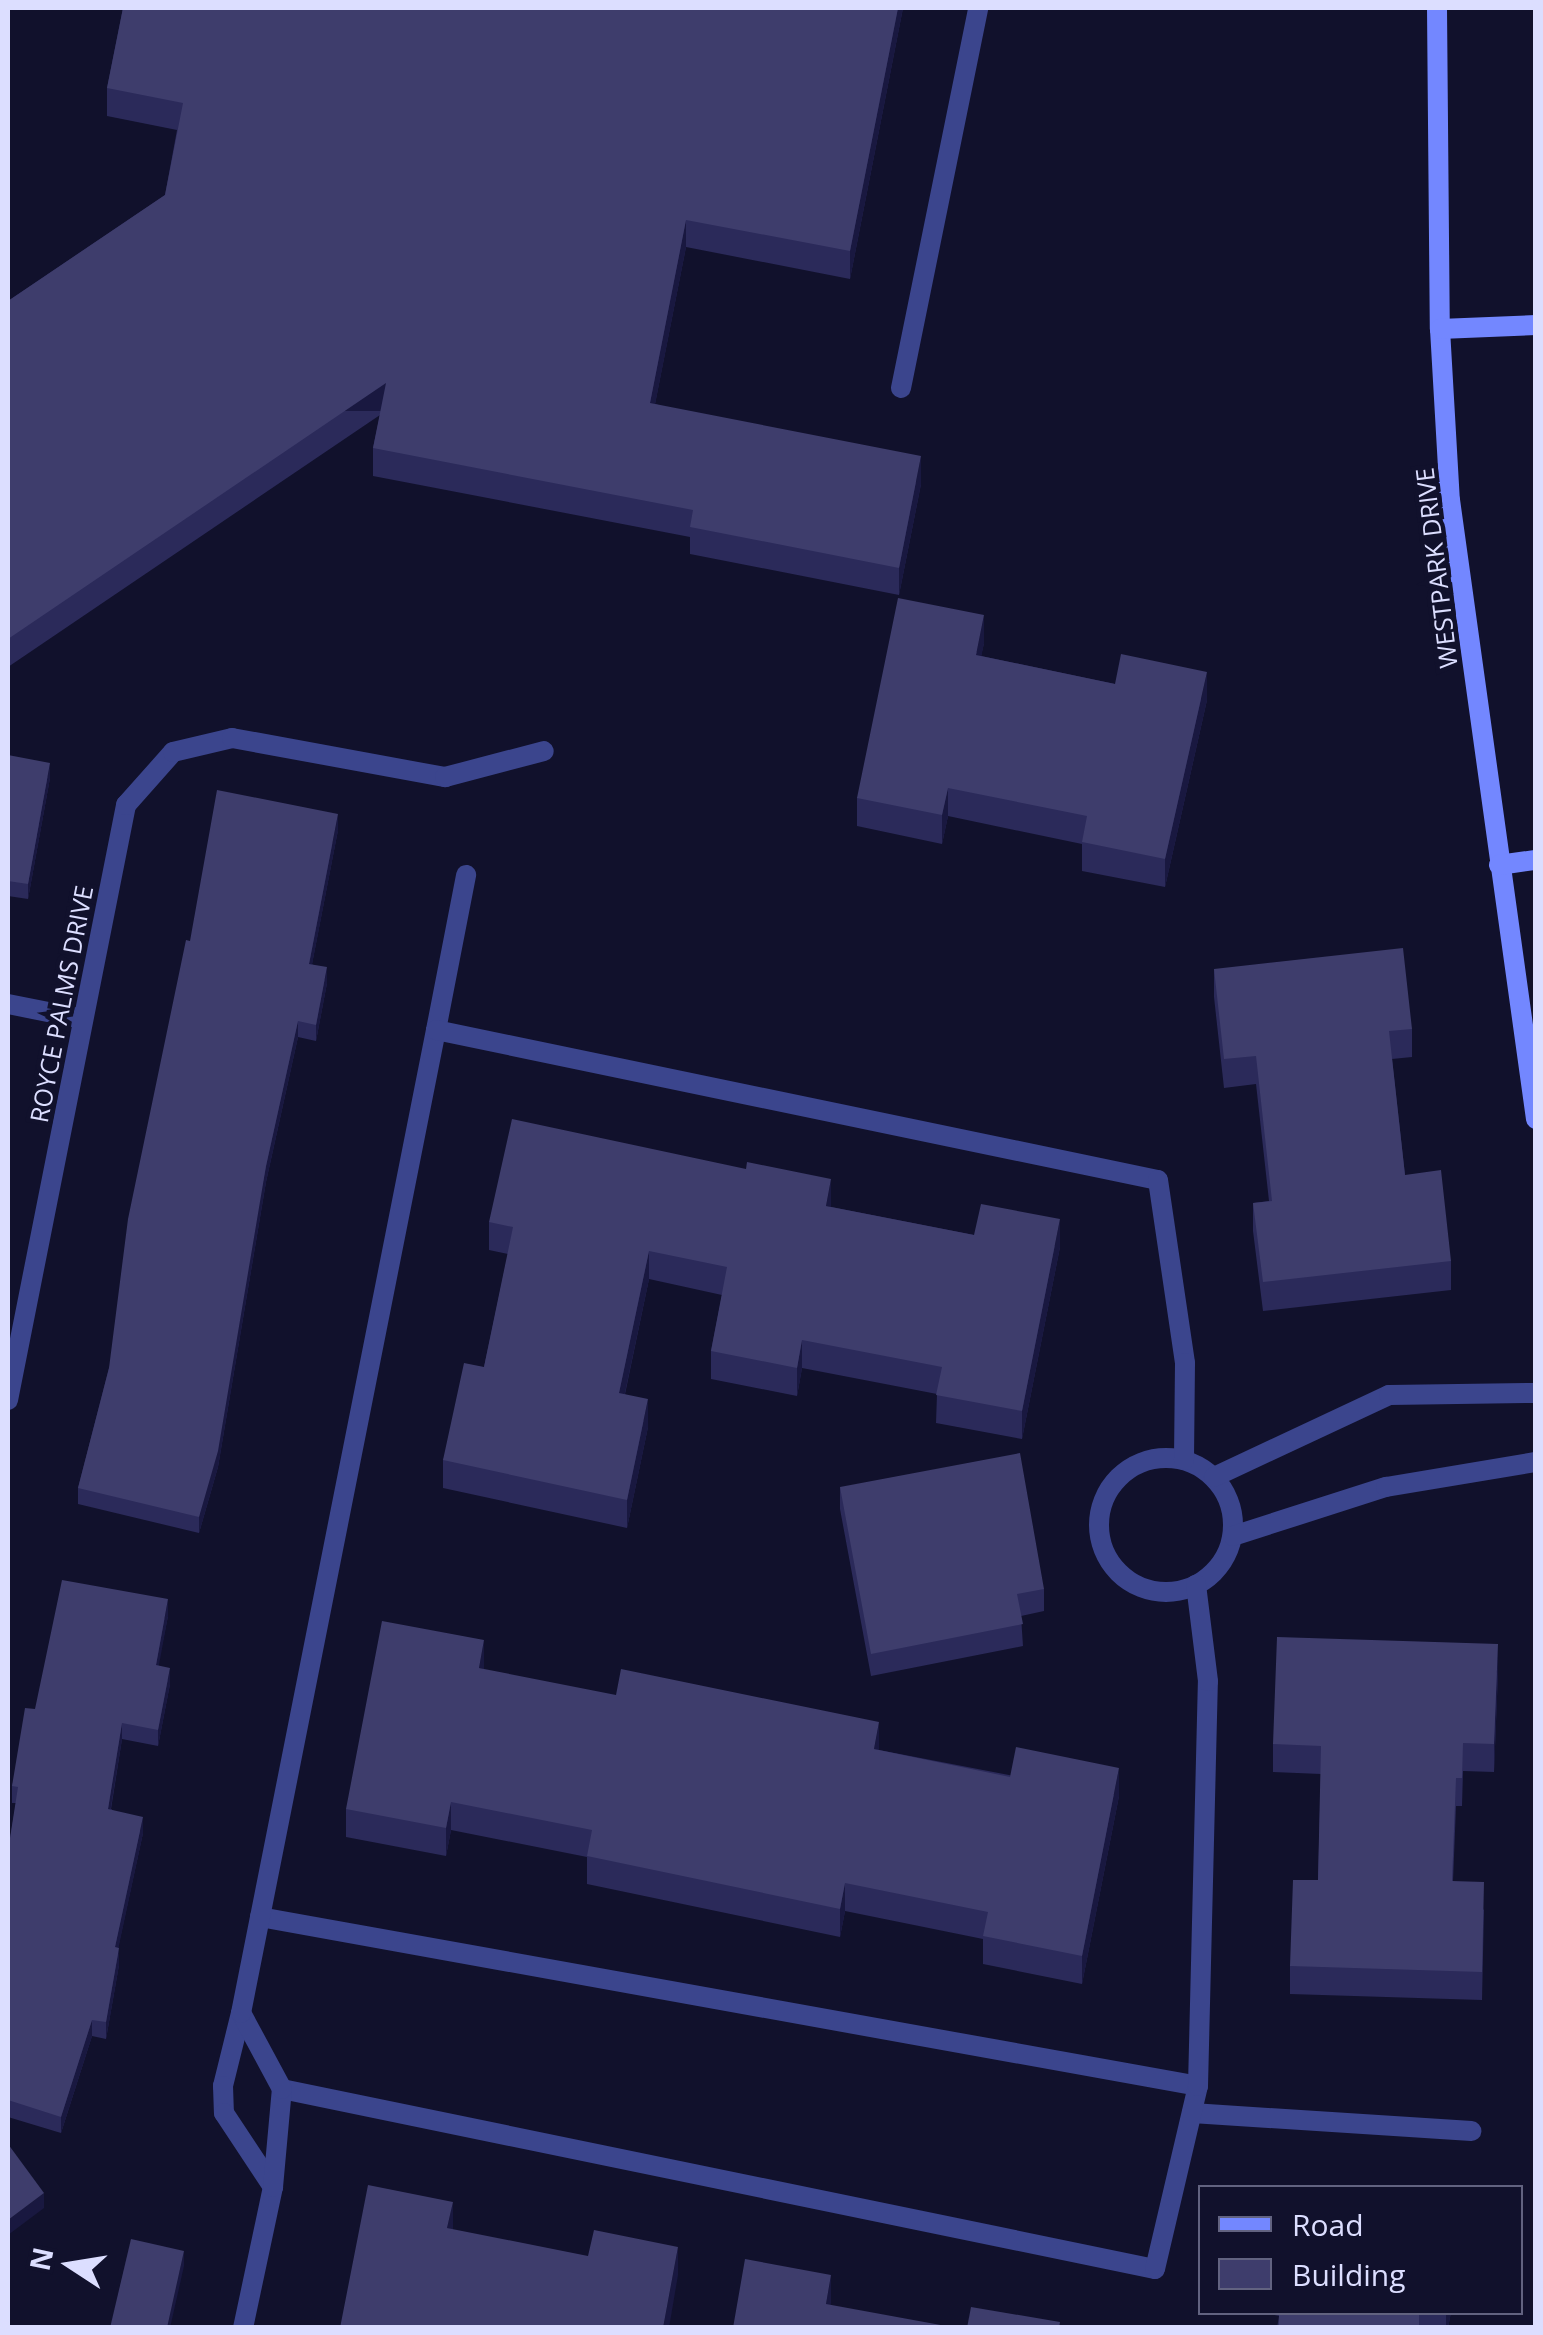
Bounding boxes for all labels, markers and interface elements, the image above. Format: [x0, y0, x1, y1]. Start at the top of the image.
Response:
street label: WESTPARK DRIVE [1409, 466, 1463, 670]
street label: ROYCE PALMS DRIVE [23, 883, 99, 1125]
legend [1198, 2185, 1523, 2315]
text: Road [1292, 2204, 1364, 2245]
north arrow [20, 2215, 120, 2315]
text: N [20, 2244, 62, 2274]
text: Building [1292, 2254, 1406, 2295]

